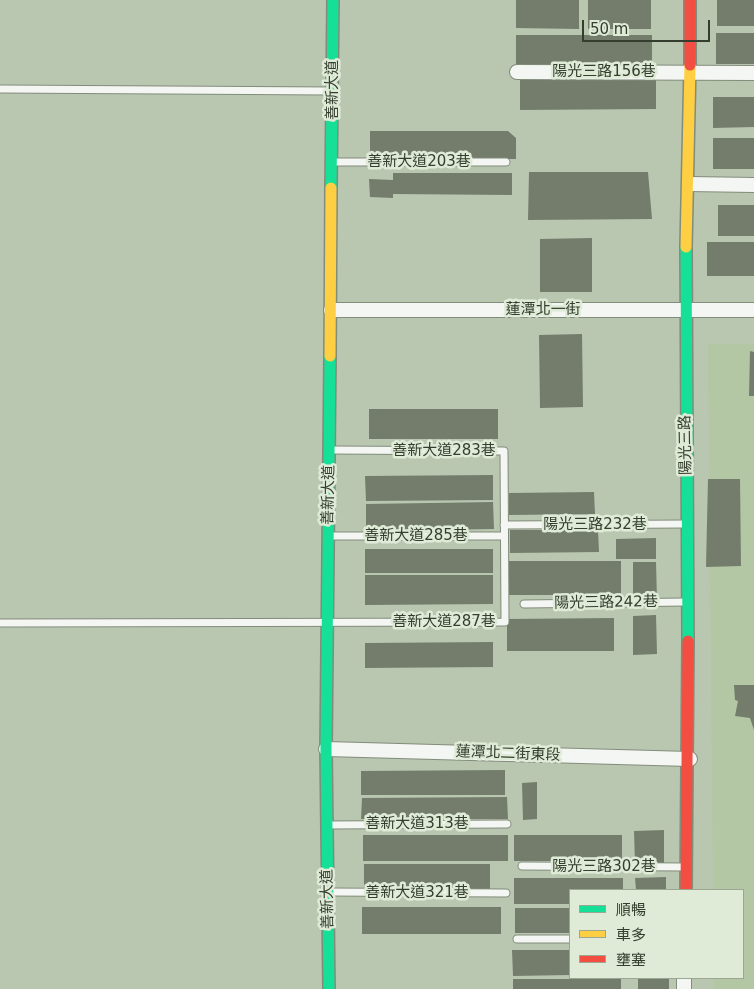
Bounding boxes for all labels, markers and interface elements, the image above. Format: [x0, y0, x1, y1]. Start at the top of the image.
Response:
scale bar [584, 10, 712, 42]
text: 50 m [590, 20, 628, 38]
street label: 善新大道 [324, 60, 342, 120]
street label: 陽光三路156巷 [552, 63, 656, 81]
street label: 善新大道203巷 [367, 153, 471, 171]
street label: 蓮潭北一街 [506, 301, 580, 319]
street label: 陽光三路 [676, 415, 696, 475]
street label: 善新大道283巷 [392, 442, 496, 460]
street label: 善新大道 [319, 465, 339, 525]
street label: 陽光三路232巷 [543, 516, 647, 534]
street label: 善新大道285巷 [364, 527, 468, 545]
street label: 陽光三路242巷 [554, 593, 658, 613]
street label: 善新大道287巷 [392, 613, 496, 631]
street label: 蓮潭北二街東段 [455, 743, 561, 765]
street label: 善新大道313巷 [365, 815, 469, 833]
street label: 陽光三路302巷 [552, 858, 656, 876]
street label: 善新大道 [318, 869, 338, 929]
street label: 善新大道321巷 [365, 884, 469, 902]
legend [569, 889, 744, 979]
text: 順暢 [616, 901, 646, 919]
text: 車多 [616, 926, 646, 944]
text: 壅塞 [616, 951, 646, 969]

